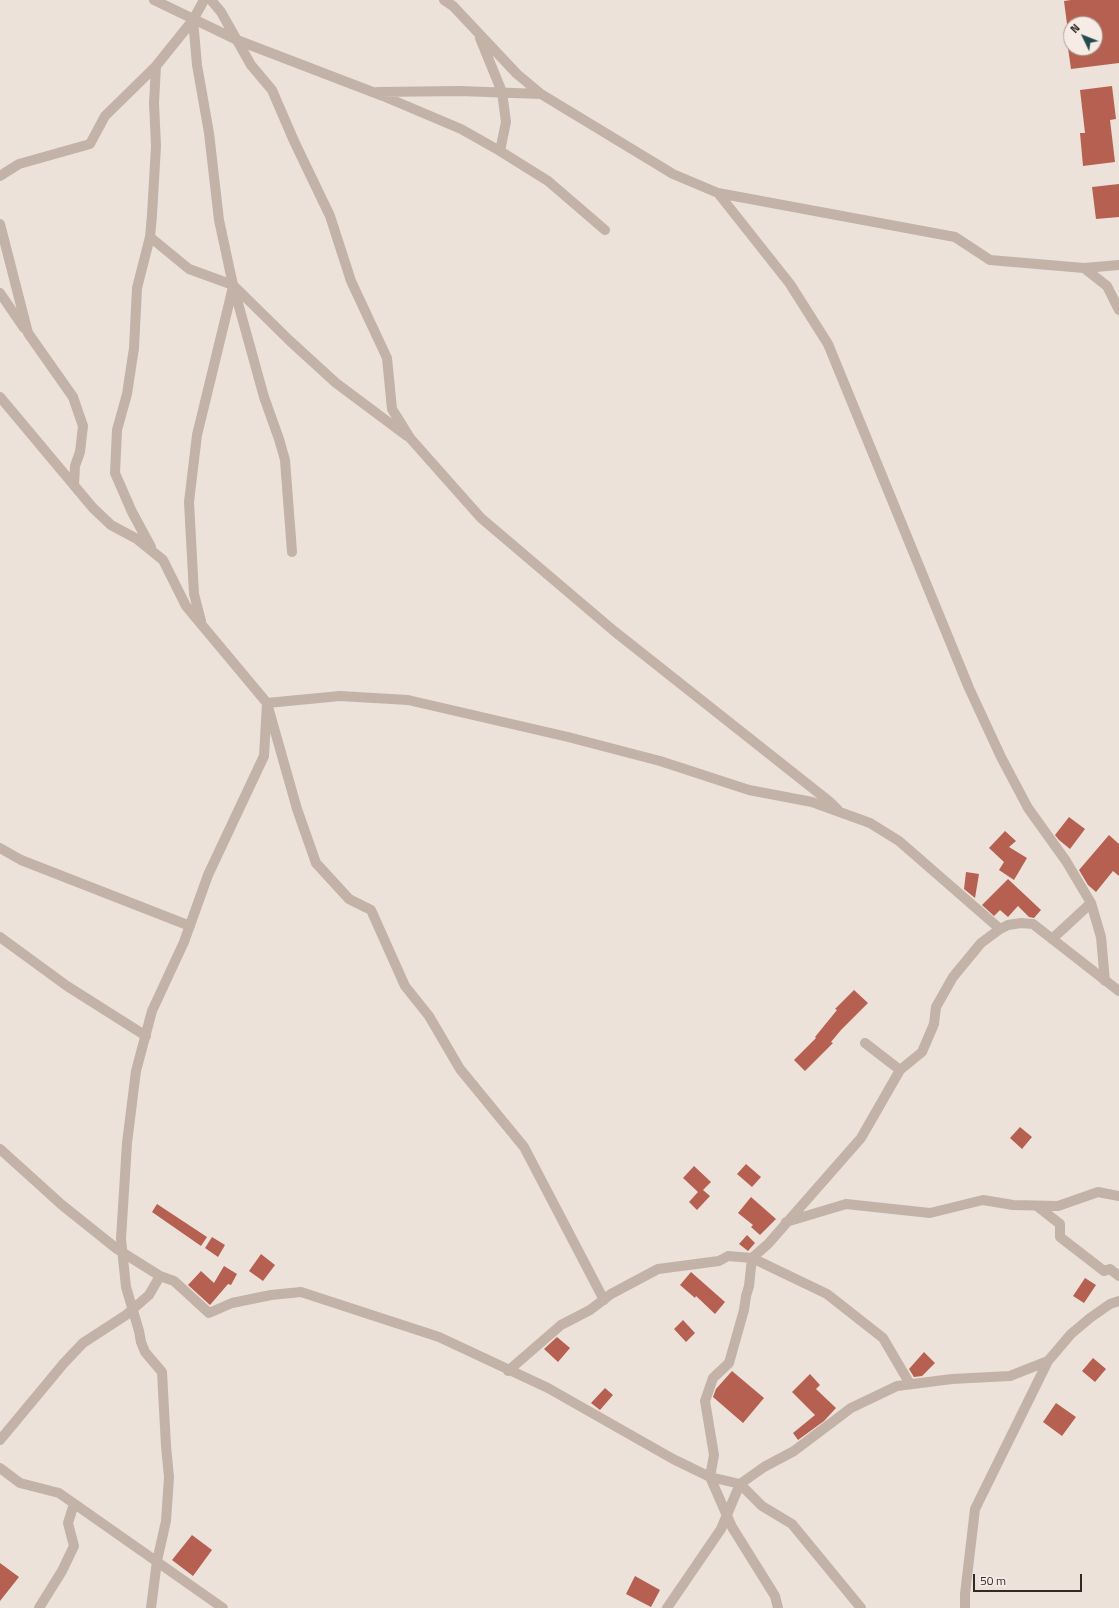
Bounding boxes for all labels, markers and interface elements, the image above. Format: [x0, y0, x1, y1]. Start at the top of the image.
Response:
north arrow [1063, 16, 1103, 56]
text: N [1067, 20, 1083, 37]
scale bar [975, 1566, 1084, 1592]
text: 50 m [980, 1571, 1006, 1590]

